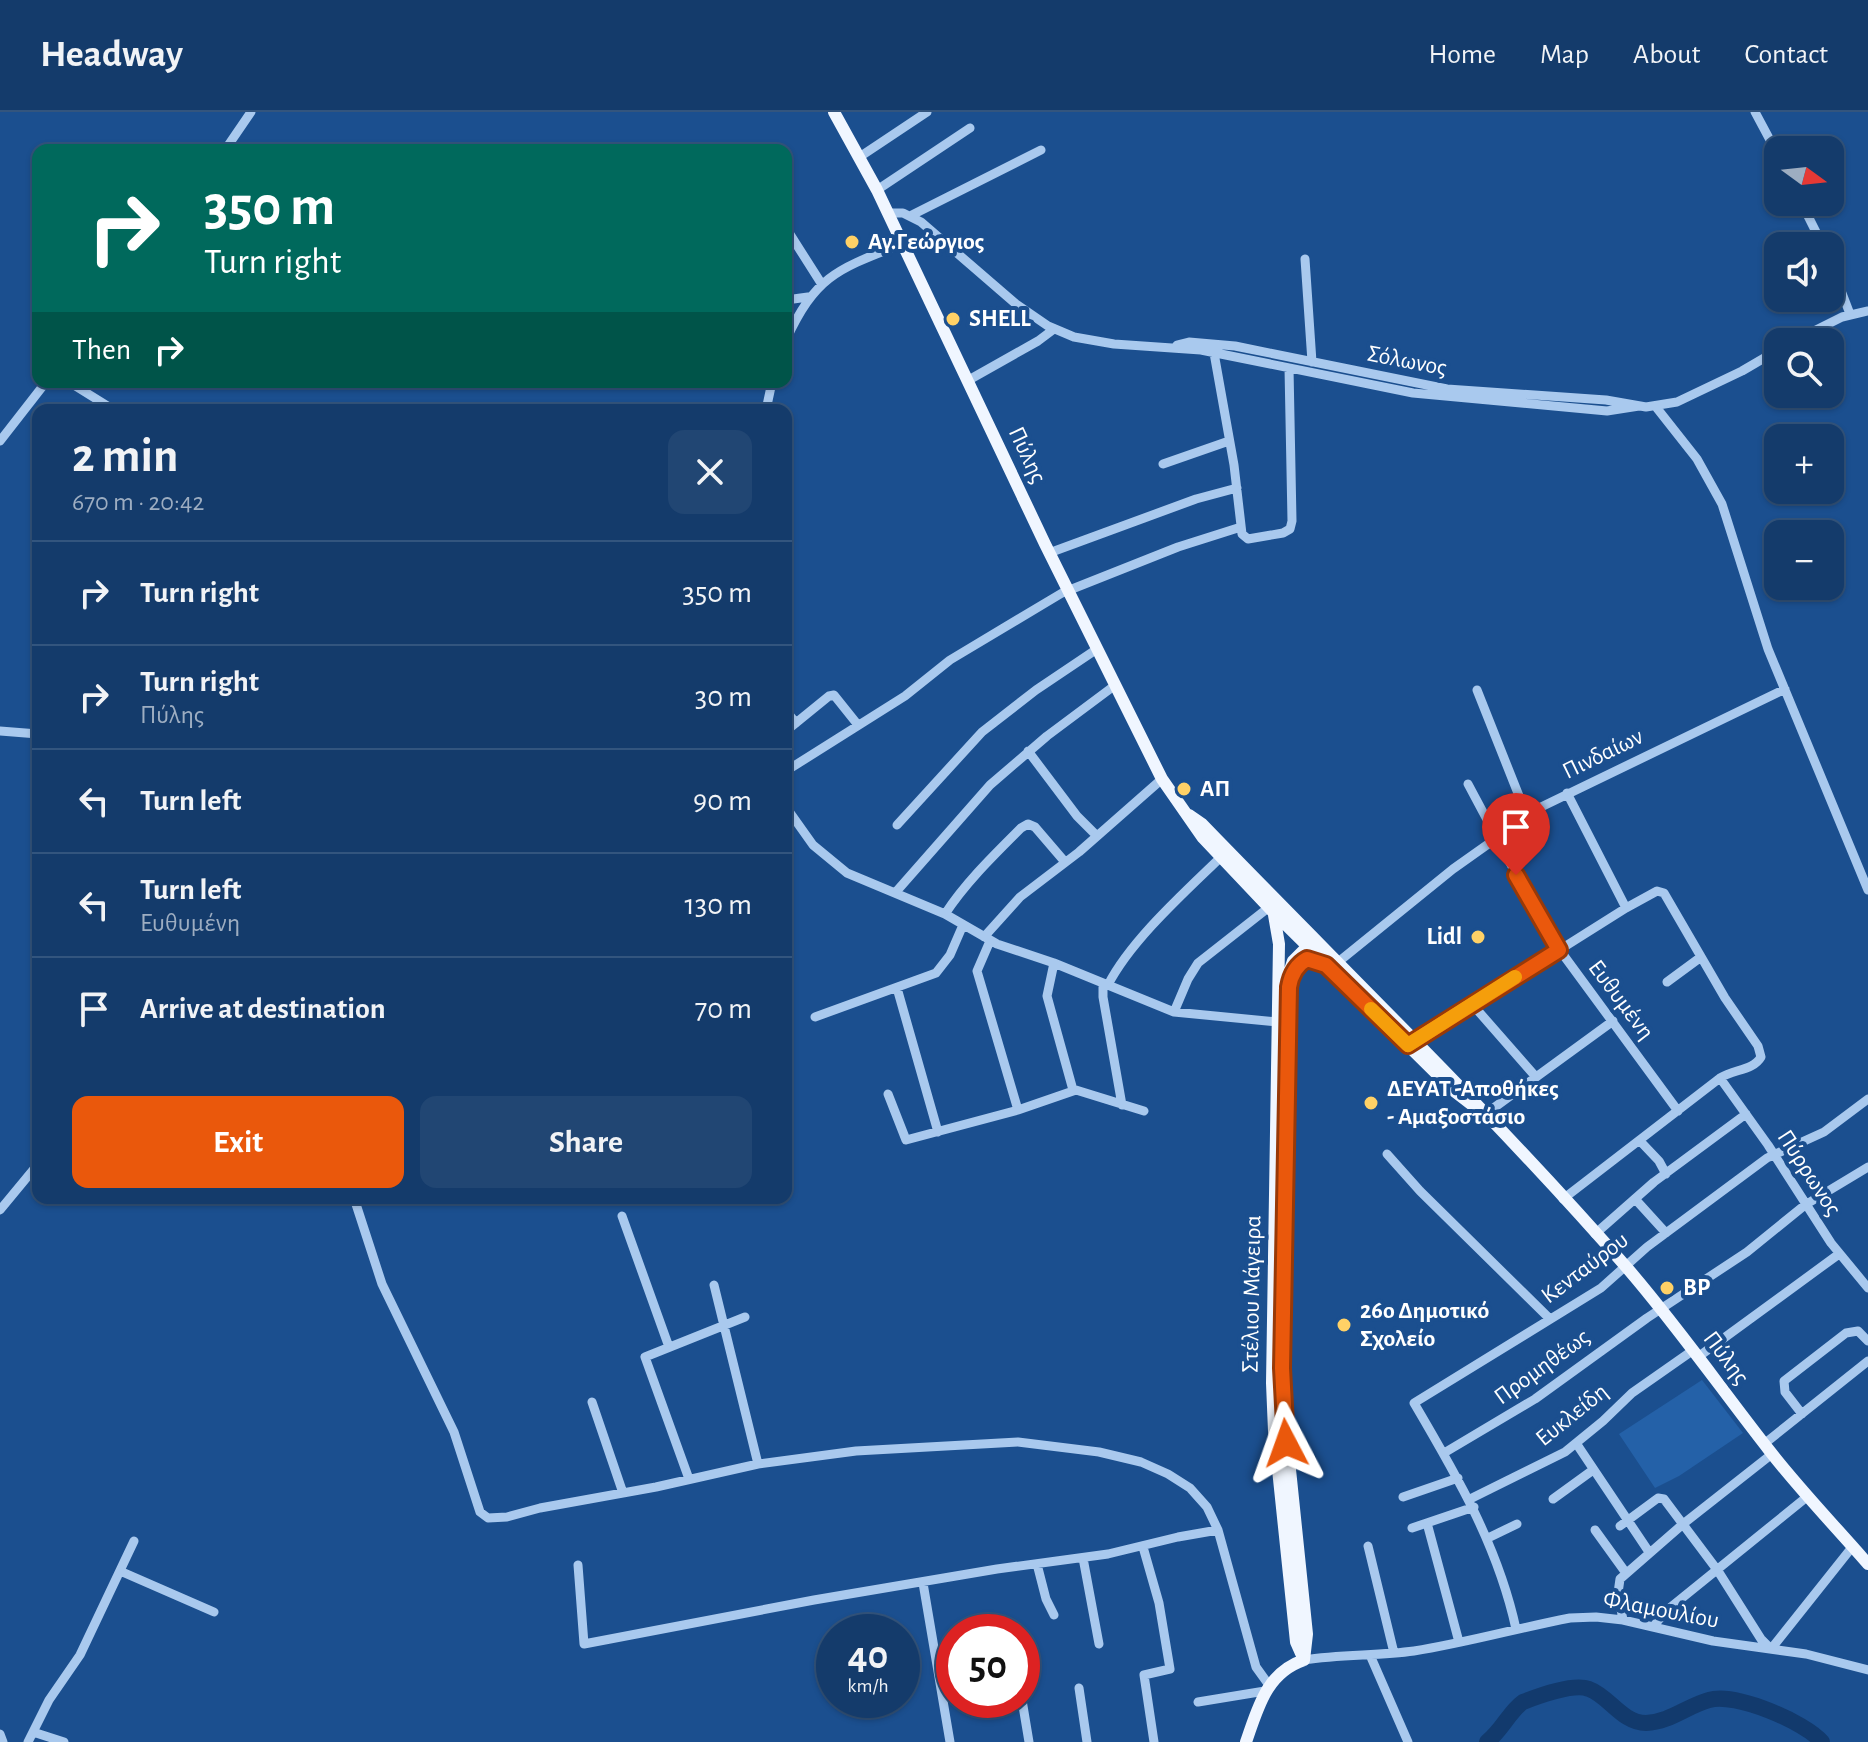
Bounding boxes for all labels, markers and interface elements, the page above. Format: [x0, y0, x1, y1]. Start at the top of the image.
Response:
text: Headway [40, 36, 183, 74]
text: Home [1429, 41, 1496, 69]
text: Map [1540, 41, 1589, 69]
text: About [1633, 41, 1701, 69]
text: Contact [1745, 41, 1828, 69]
north arrow [1764, 136, 1844, 216]
map controls [1764, 136, 1844, 600]
icon: right [72, 176, 176, 280]
text: 350 m [204, 179, 335, 235]
place label: Αγ.Γεώργιος [868, 230, 984, 254]
button: sound [1764, 232, 1844, 312]
marker: Αγ.Γεώργιος [843, 233, 861, 251]
text: Turn right [204, 244, 341, 280]
place label: SHELL [969, 307, 1031, 331]
marker: SHELL [944, 310, 962, 328]
icon: right [147, 328, 191, 372]
button: search [1764, 328, 1844, 408]
text: Then [72, 335, 131, 365]
street label: Σόλωνος [1365, 342, 1449, 380]
street label: Πύλης [1004, 423, 1050, 487]
button: + [1764, 424, 1844, 504]
button: close [668, 430, 752, 514]
text: 2 min [72, 433, 179, 481]
text: 670 m · 20:42 [72, 489, 204, 515]
button: − [1764, 520, 1844, 600]
icon: right [72, 571, 116, 615]
text: Turn right [140, 578, 259, 608]
text: 350 m [682, 578, 752, 608]
text: Turn right [140, 667, 259, 697]
icon: right [72, 675, 116, 719]
text: 30 m [695, 682, 752, 712]
text: Πύλης [140, 702, 204, 728]
street label: Πινδαίων [1559, 724, 1647, 784]
place label: ΑΠ [1200, 777, 1230, 801]
icon: left [72, 779, 116, 823]
marker: ΑΠ [1175, 780, 1193, 798]
text: Turn left [140, 786, 241, 816]
text: 90 m [693, 786, 752, 816]
pin [1482, 793, 1550, 875]
icon: arrive [1494, 805, 1538, 849]
text: Turn left [140, 875, 241, 905]
icon: left [72, 883, 116, 927]
text: 130 m [685, 890, 752, 920]
text: Ευθυμένη [140, 910, 240, 936]
place label: Lidl [1426, 925, 1462, 949]
marker: Lidl [1469, 928, 1487, 946]
street label: Ευθυμένη [1584, 956, 1658, 1044]
icon: arrive [72, 987, 116, 1031]
text: Arrive at destination [140, 994, 386, 1024]
text: 70 m [695, 994, 752, 1024]
place label: ΔΕΥΑΤ -Αποθήκες - Αμαξοστάσιο [1387, 1077, 1559, 1129]
marker: ΔΕΥΑΤ -Αποθήκες - Αμαξοστάσιο [1362, 1094, 1380, 1112]
button: Exit [72, 1096, 404, 1188]
button: Share [420, 1096, 752, 1188]
street label: Πύρρωνος [1773, 1126, 1845, 1220]
street label: Στέλιου Μάγειρα [1239, 1215, 1265, 1373]
street label: Κενταύρου [1537, 1228, 1633, 1308]
place label: BP [1683, 1276, 1710, 1300]
marker: BP [1658, 1279, 1676, 1297]
place label: 26ο Δημοτικό Σχολείο [1360, 1299, 1489, 1351]
marker: 26ο Δημοτικό Σχολείο [1335, 1316, 1353, 1334]
street label: Προμηθέως [1490, 1325, 1594, 1409]
street label: Πύλης [1699, 1327, 1753, 1389]
street label: Ευκλείδη [1532, 1379, 1612, 1451]
position arrow [1244, 1401, 1328, 1485]
street label: Φλαμουλίου [1601, 1587, 1721, 1633]
speed limit sign: 50 [936, 1614, 1040, 1718]
text: 40 [848, 1636, 888, 1676]
text: km/h [847, 1676, 889, 1696]

